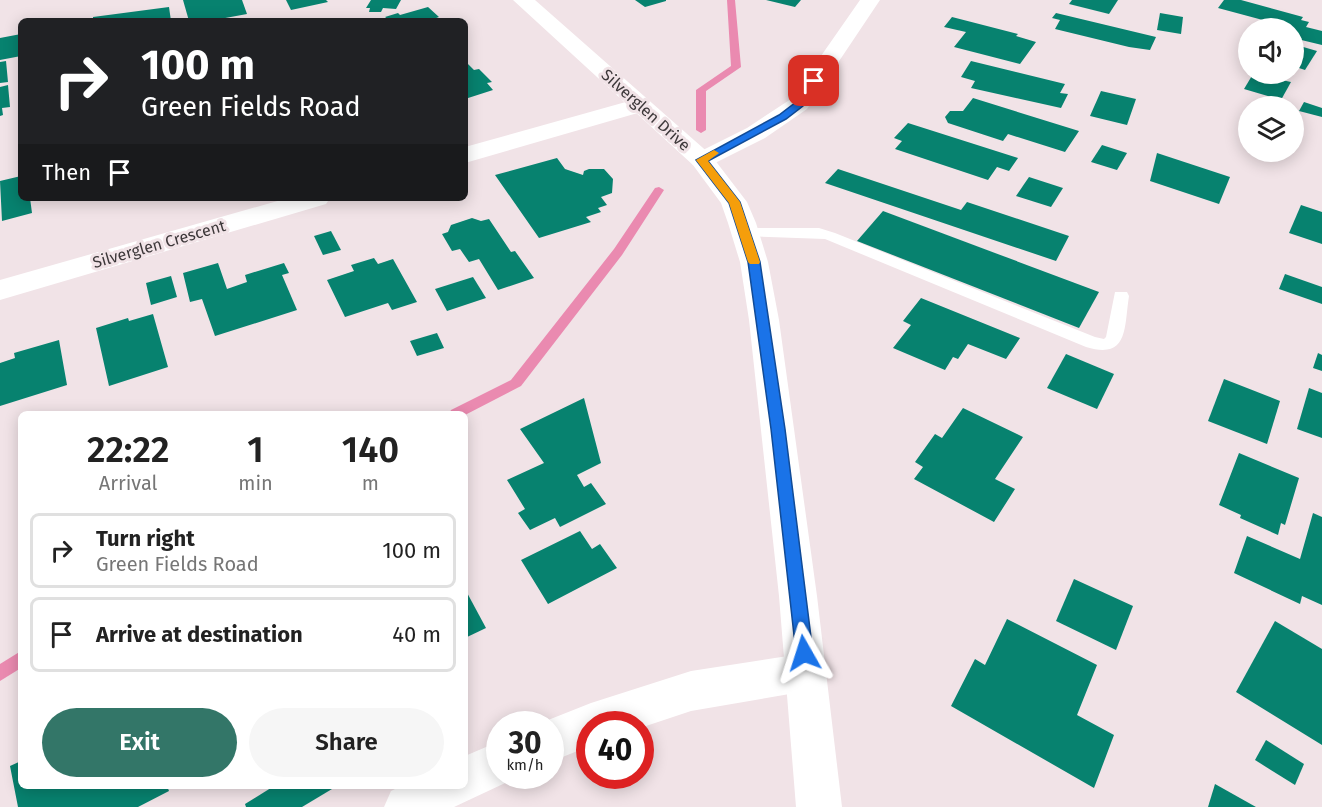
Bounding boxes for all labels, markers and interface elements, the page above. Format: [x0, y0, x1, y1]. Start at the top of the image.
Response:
map controls [1238, 18, 1304, 162]
button: sound [1238, 18, 1304, 84]
text: 100 m [141, 40, 255, 90]
icon: right [42, 42, 120, 120]
pin [788, 55, 839, 106]
icon: arrive [797, 64, 830, 97]
street label: Silverglen Drive [598, 65, 694, 155]
text: Green Fields Road [141, 91, 361, 123]
button: layers [1238, 96, 1304, 162]
icon: arrive [103, 156, 136, 189]
text: Then [42, 159, 91, 186]
street label: Silverglen Crescent [90, 216, 228, 272]
text: 22:22 [87, 428, 169, 472]
text: 1 [247, 428, 264, 472]
text: 140 [342, 428, 399, 472]
text: Arrival [99, 471, 157, 495]
text: min [238, 471, 273, 495]
text: m [362, 471, 379, 495]
text: Turn right [96, 525, 195, 552]
icon: right [45, 534, 78, 567]
text: 100 m [382, 537, 441, 564]
text: Green Fields Road [96, 552, 259, 576]
icon: arrive [45, 618, 78, 651]
text: Arrive at destination [96, 621, 303, 648]
text: 40 m [392, 621, 441, 648]
position arrow [772, 621, 836, 685]
button: Exit [42, 708, 237, 777]
button: Share [249, 708, 444, 777]
speed limit sign: 40 [576, 711, 654, 789]
text: 30 [508, 725, 542, 761]
text: km/h [506, 756, 544, 774]

